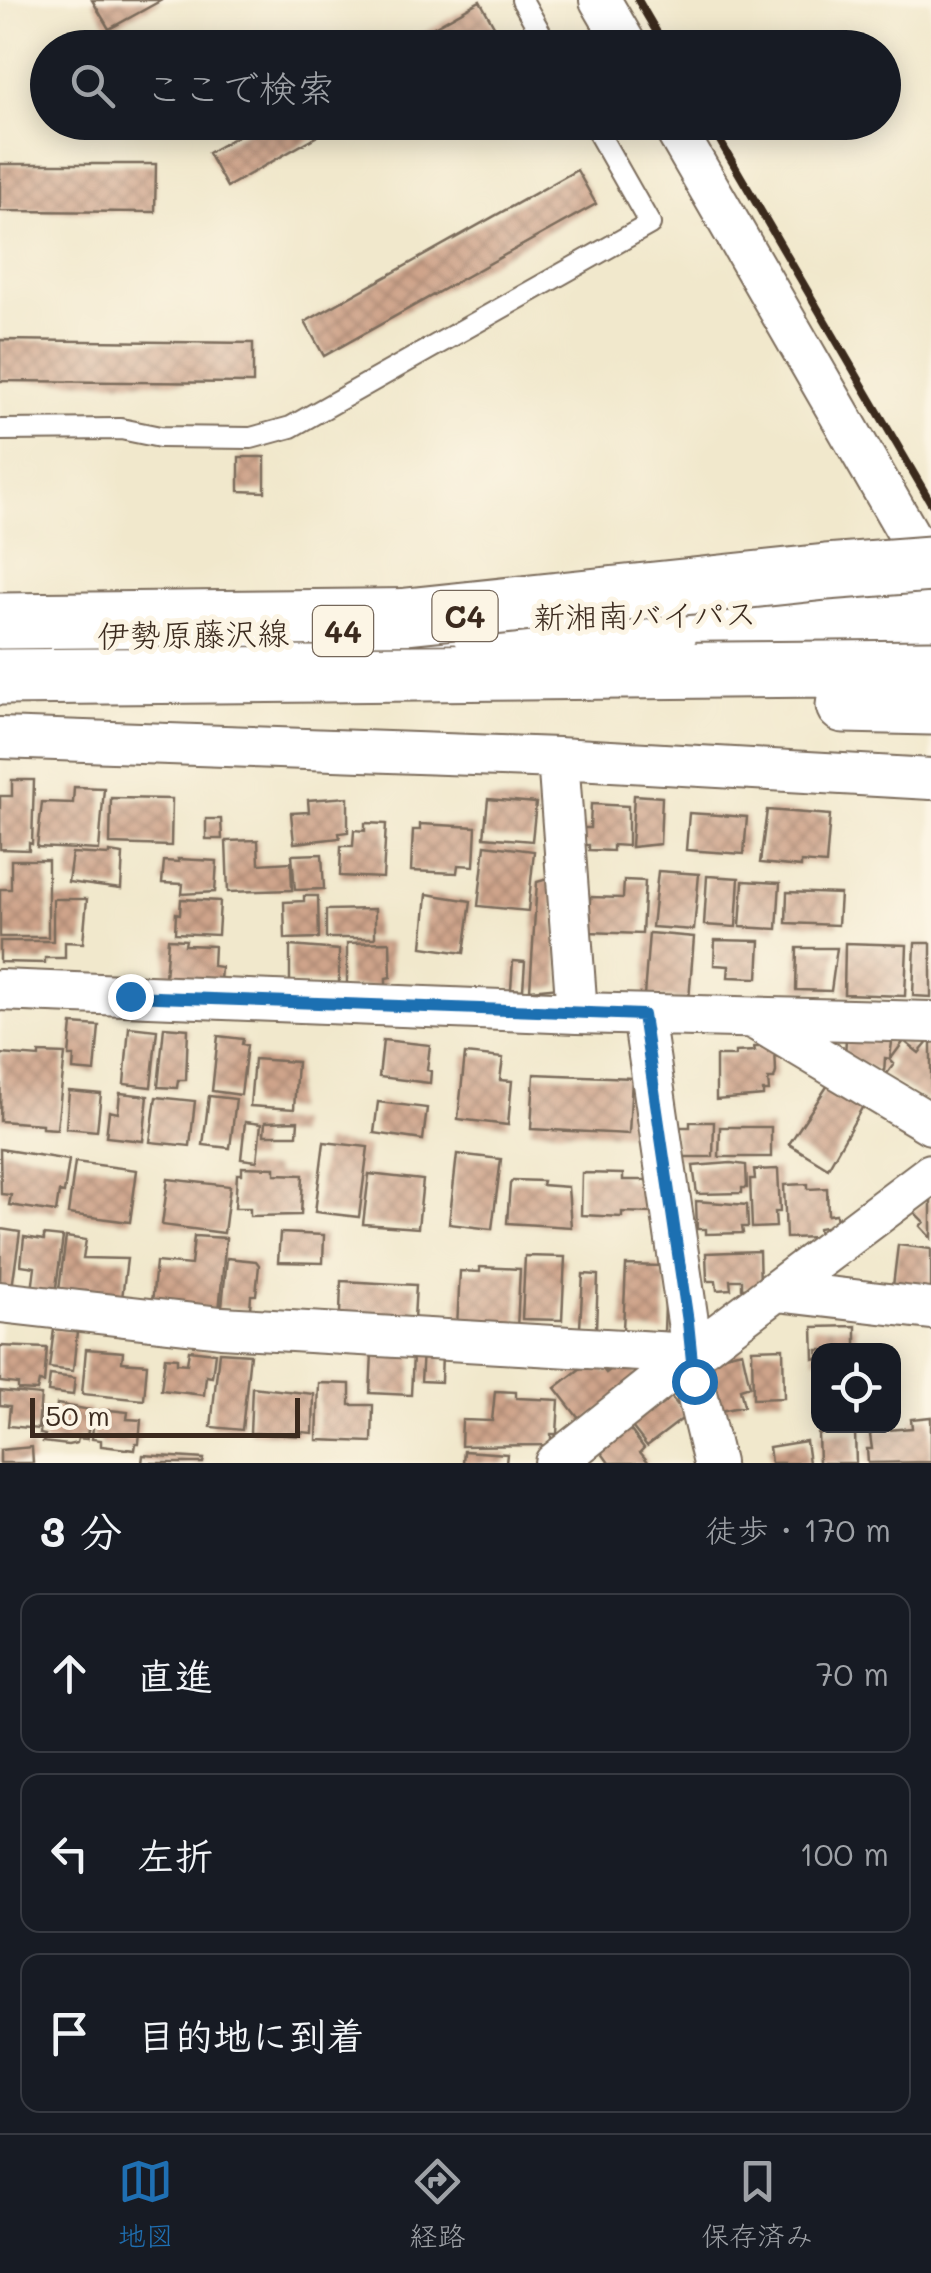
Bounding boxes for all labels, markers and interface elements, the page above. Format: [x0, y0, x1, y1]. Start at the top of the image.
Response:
search box [30, 30, 901, 140]
icon: search [65, 58, 120, 113]
text: ここで検索 [145, 62, 335, 112]
road number: C4 [432, 591, 498, 641]
street label: 新湘南バイパス [533, 591, 757, 637]
road number: 44 [313, 606, 373, 656]
street label: 伊勢原藤沢線 [97, 610, 289, 656]
route end [108, 974, 154, 1020]
map controls [811, 1343, 901, 1433]
button: locate [811, 1343, 901, 1433]
route start [672, 1359, 718, 1405]
scale bar [30, 1393, 300, 1438]
text: 50 m [45, 1397, 110, 1433]
text: 3 分 [40, 1503, 122, 1558]
text: 徒歩 · 170 m [705, 1508, 891, 1550]
icon: ahead [42, 1646, 97, 1701]
text: 直進 [137, 1650, 213, 1700]
text: 70 m [816, 1652, 889, 1694]
icon: left [42, 1826, 97, 1881]
text: 左折 [137, 1830, 213, 1880]
text: 100 m [799, 1832, 889, 1874]
icon: arrive [42, 2006, 97, 2061]
text: 目的地に到着 [137, 2010, 365, 2060]
tab: 地図 [118, 2154, 174, 2254]
tab: 経路 [409, 2154, 465, 2254]
tab: 保存済み [701, 2154, 813, 2254]

